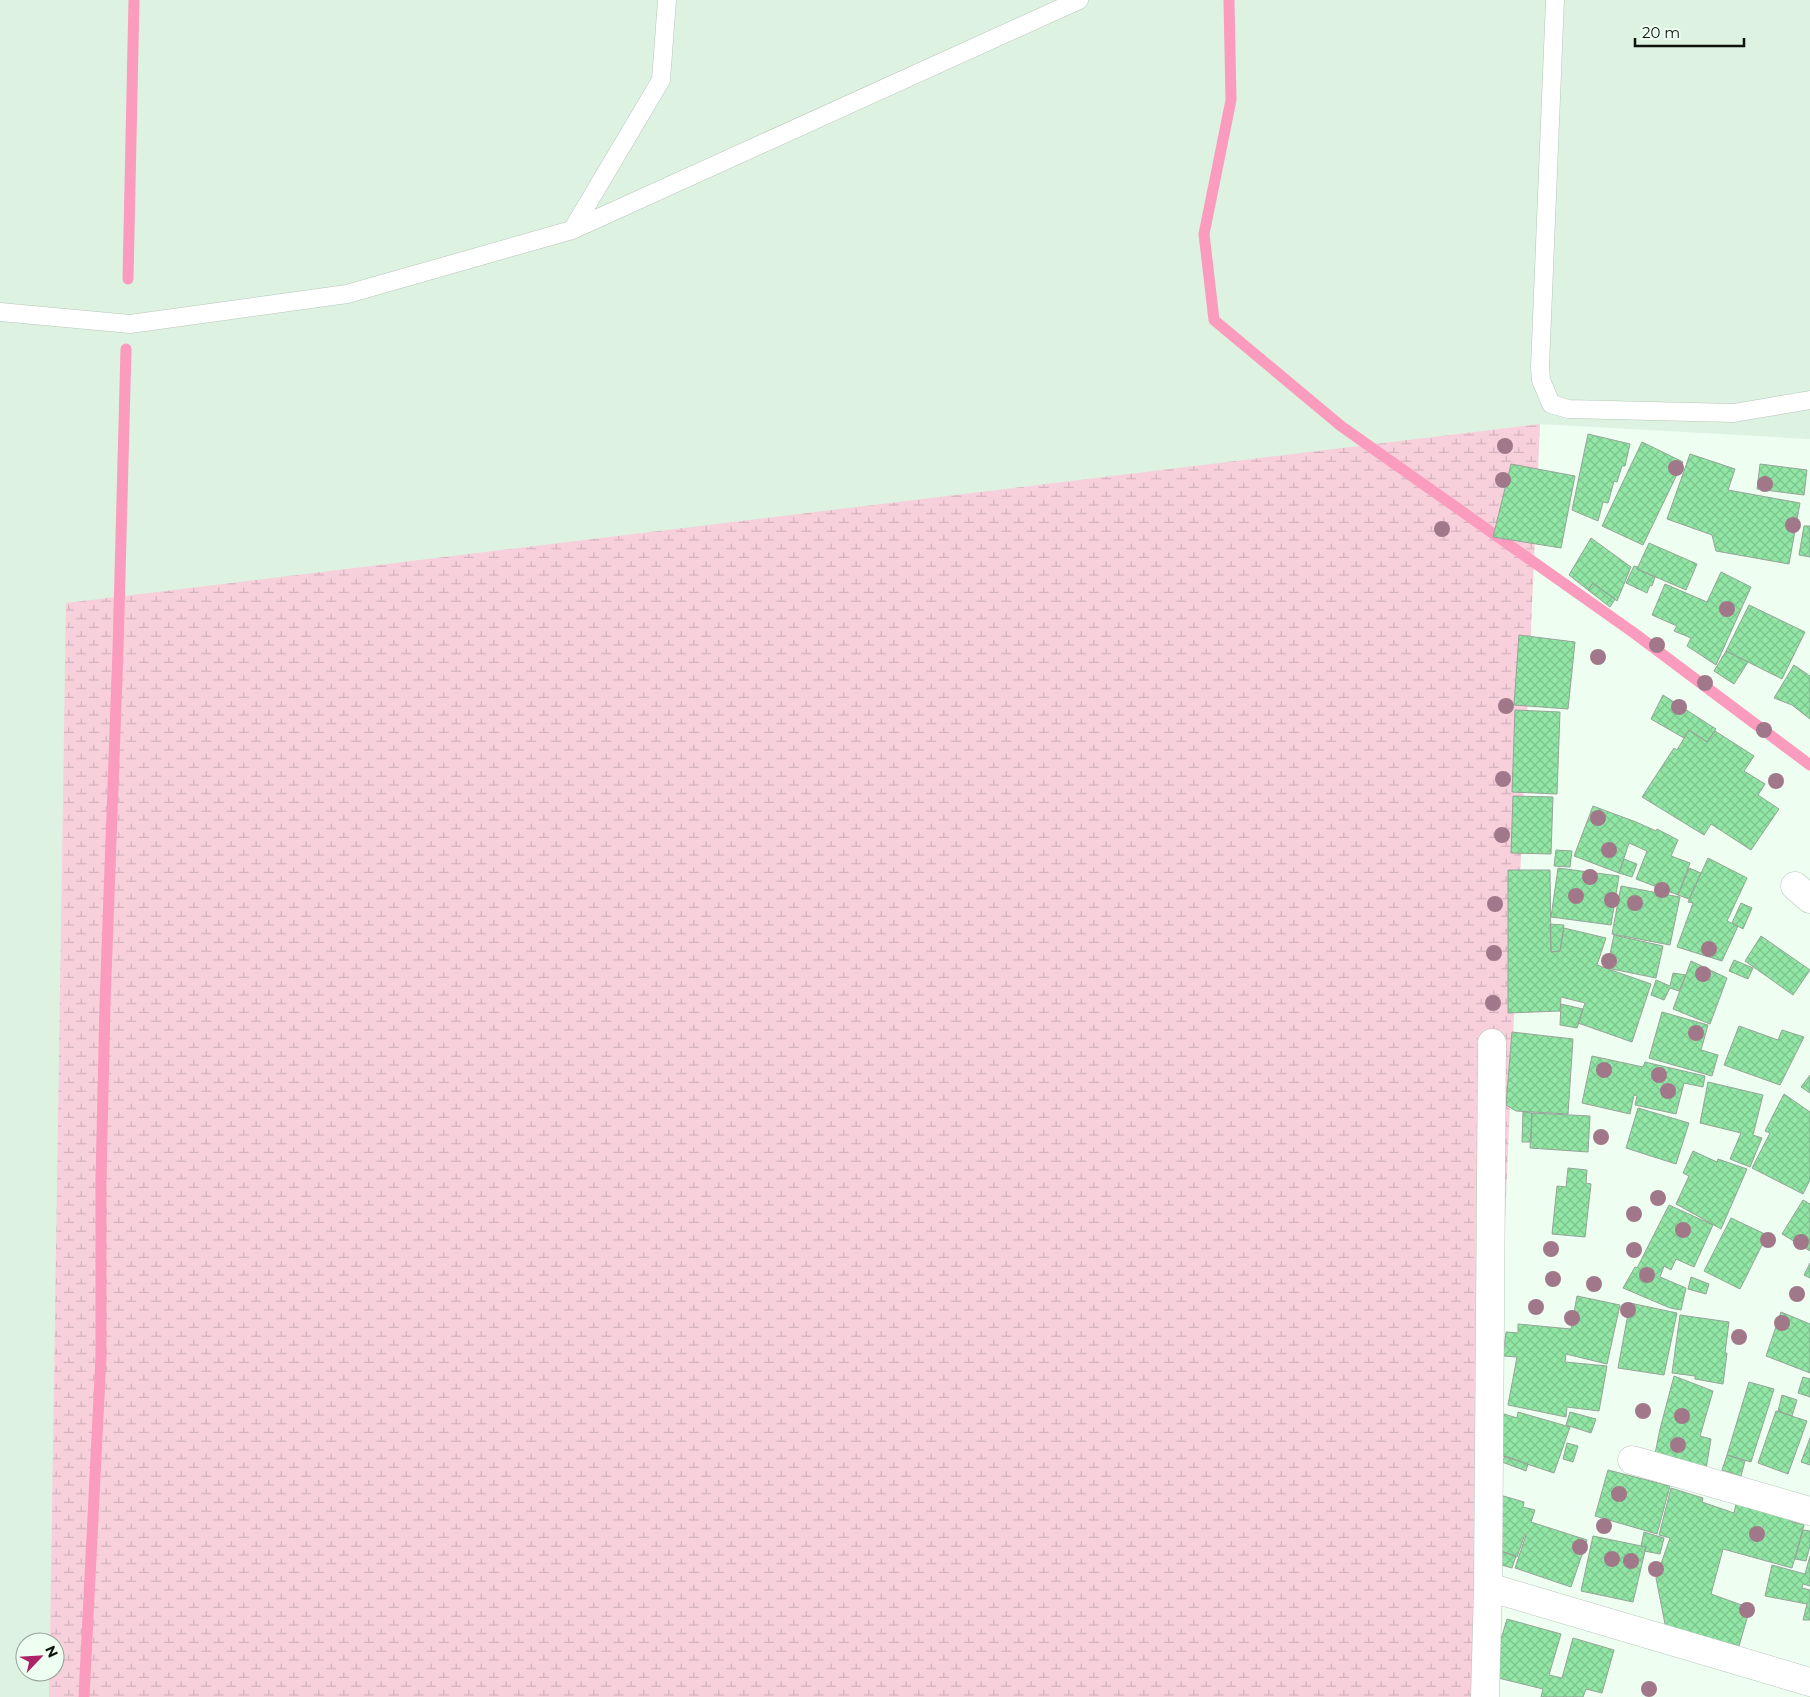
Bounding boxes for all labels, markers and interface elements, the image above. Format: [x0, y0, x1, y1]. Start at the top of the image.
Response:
scale bar [1635, 15, 1744, 47]
text: 20 m [1642, 23, 1680, 42]
north arrow [15, 1632, 65, 1682]
text: N [41, 1643, 62, 1660]

